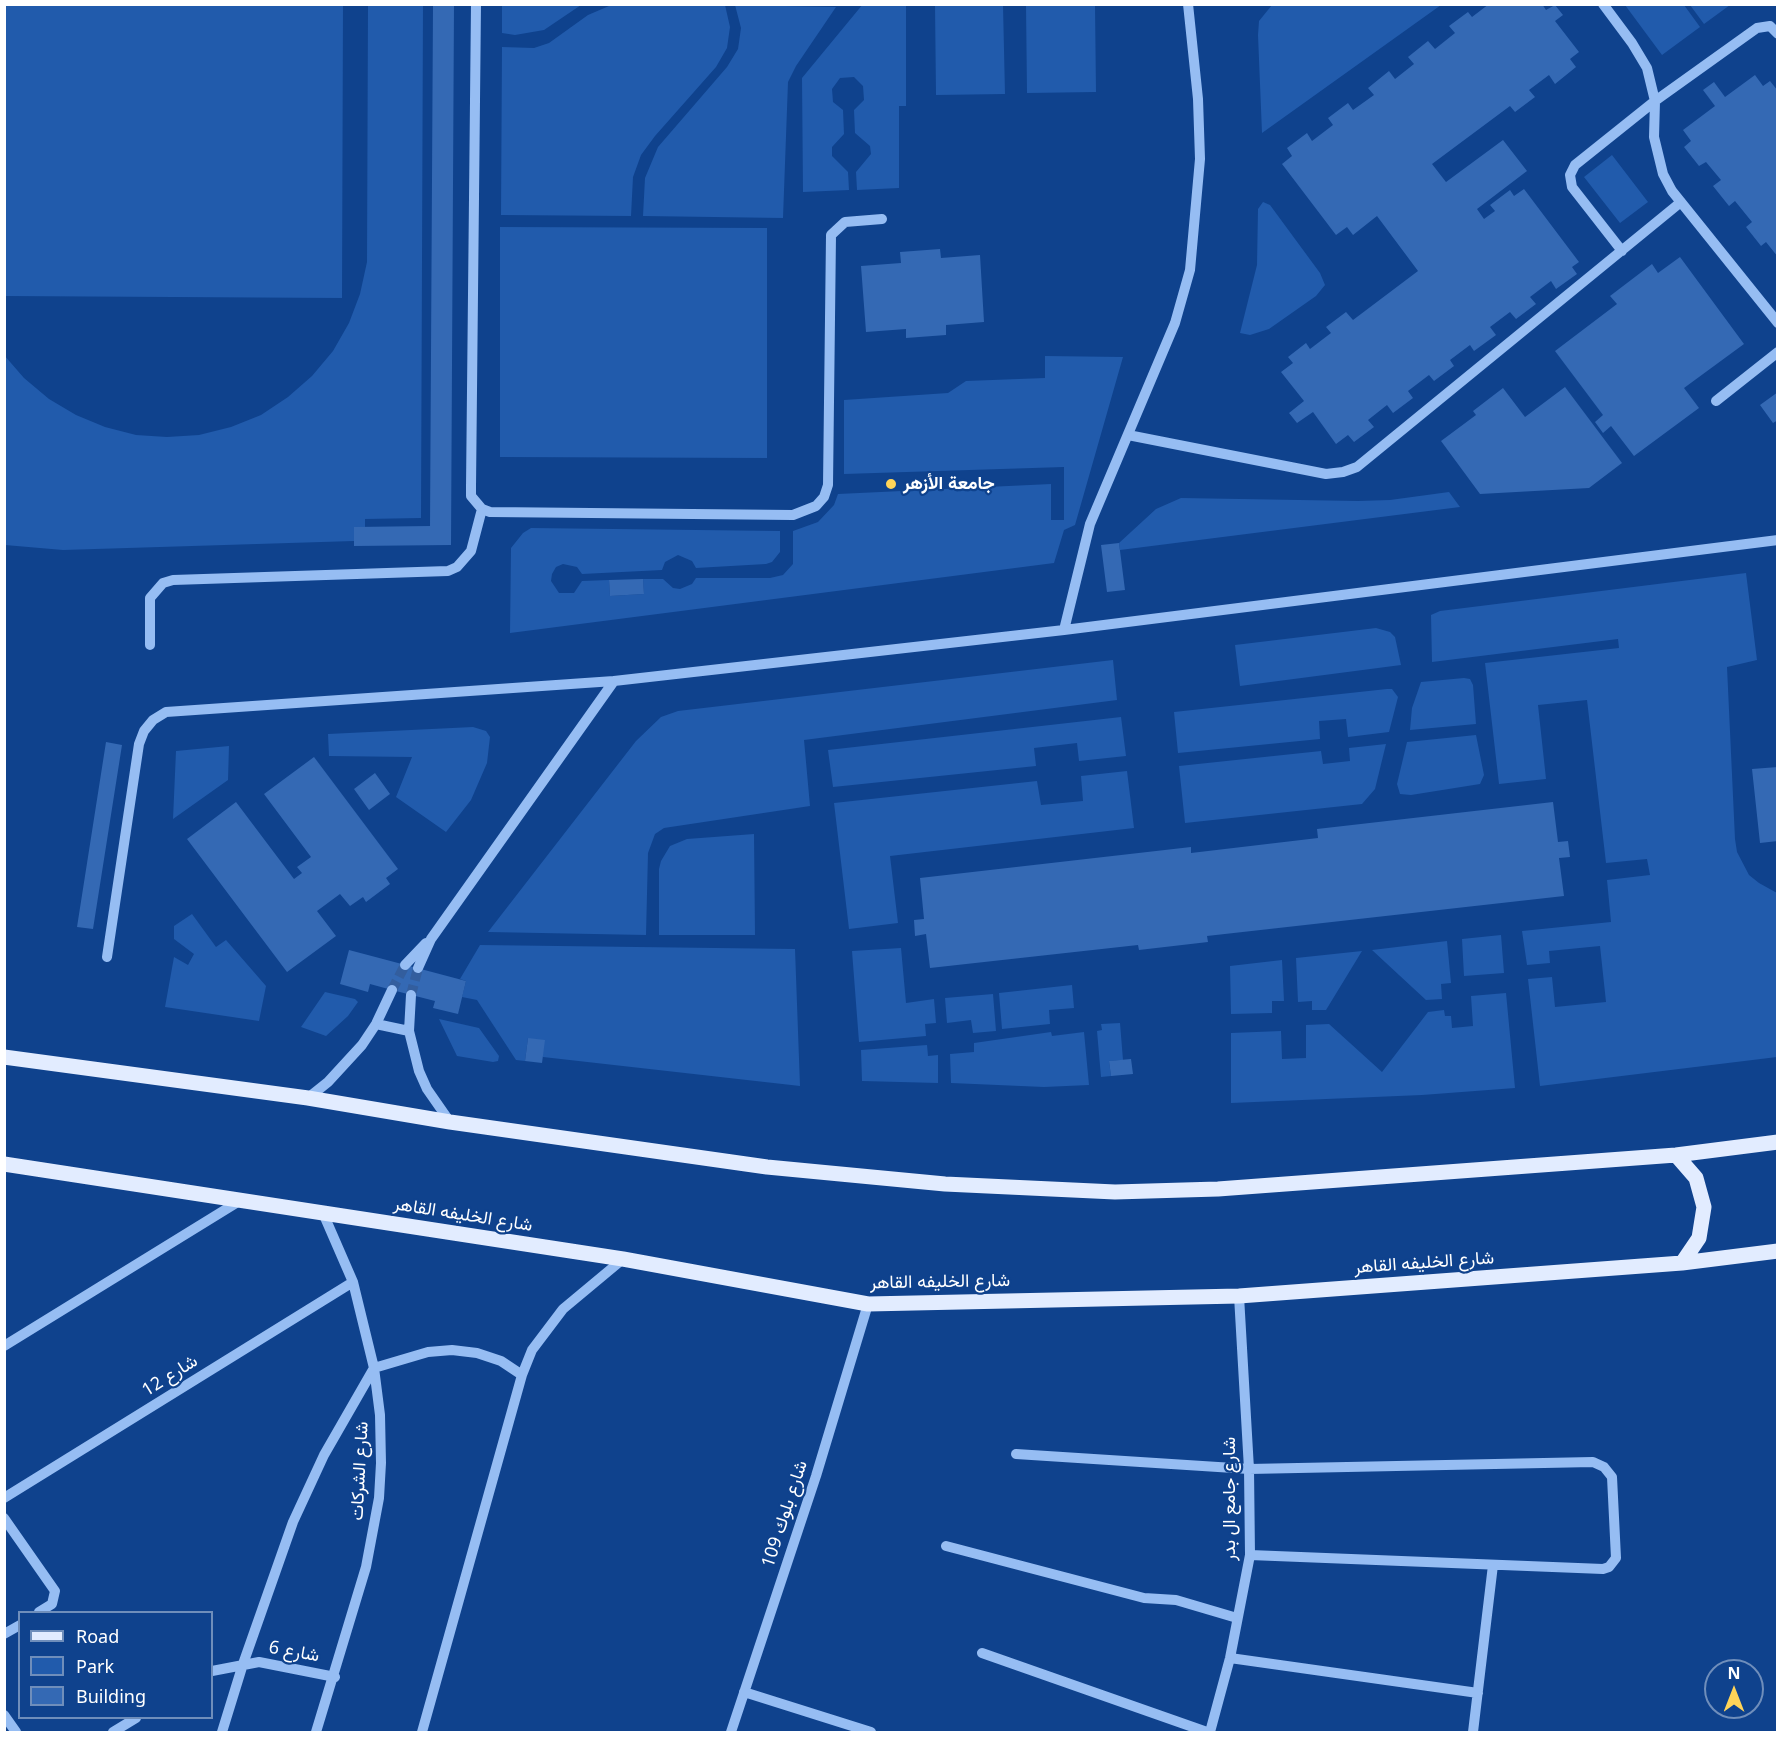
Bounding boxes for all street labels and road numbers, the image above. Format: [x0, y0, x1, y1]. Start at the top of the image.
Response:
street label: شارع الخليفه القاهر [392, 1193, 534, 1237]
street label: شارع الخليفه القاهر [1353, 1247, 1495, 1279]
street label: شارع الخليفه القاهر [870, 1270, 1010, 1294]
street label: شارع 12 [138, 1351, 202, 1401]
street label: شارع الشركات [347, 1421, 373, 1521]
street label: شارع جامع ال بدر [1219, 1437, 1241, 1561]
street label: شارع بلوك 109 [758, 1458, 812, 1570]
street label: شارع 6 [267, 1637, 321, 1667]

